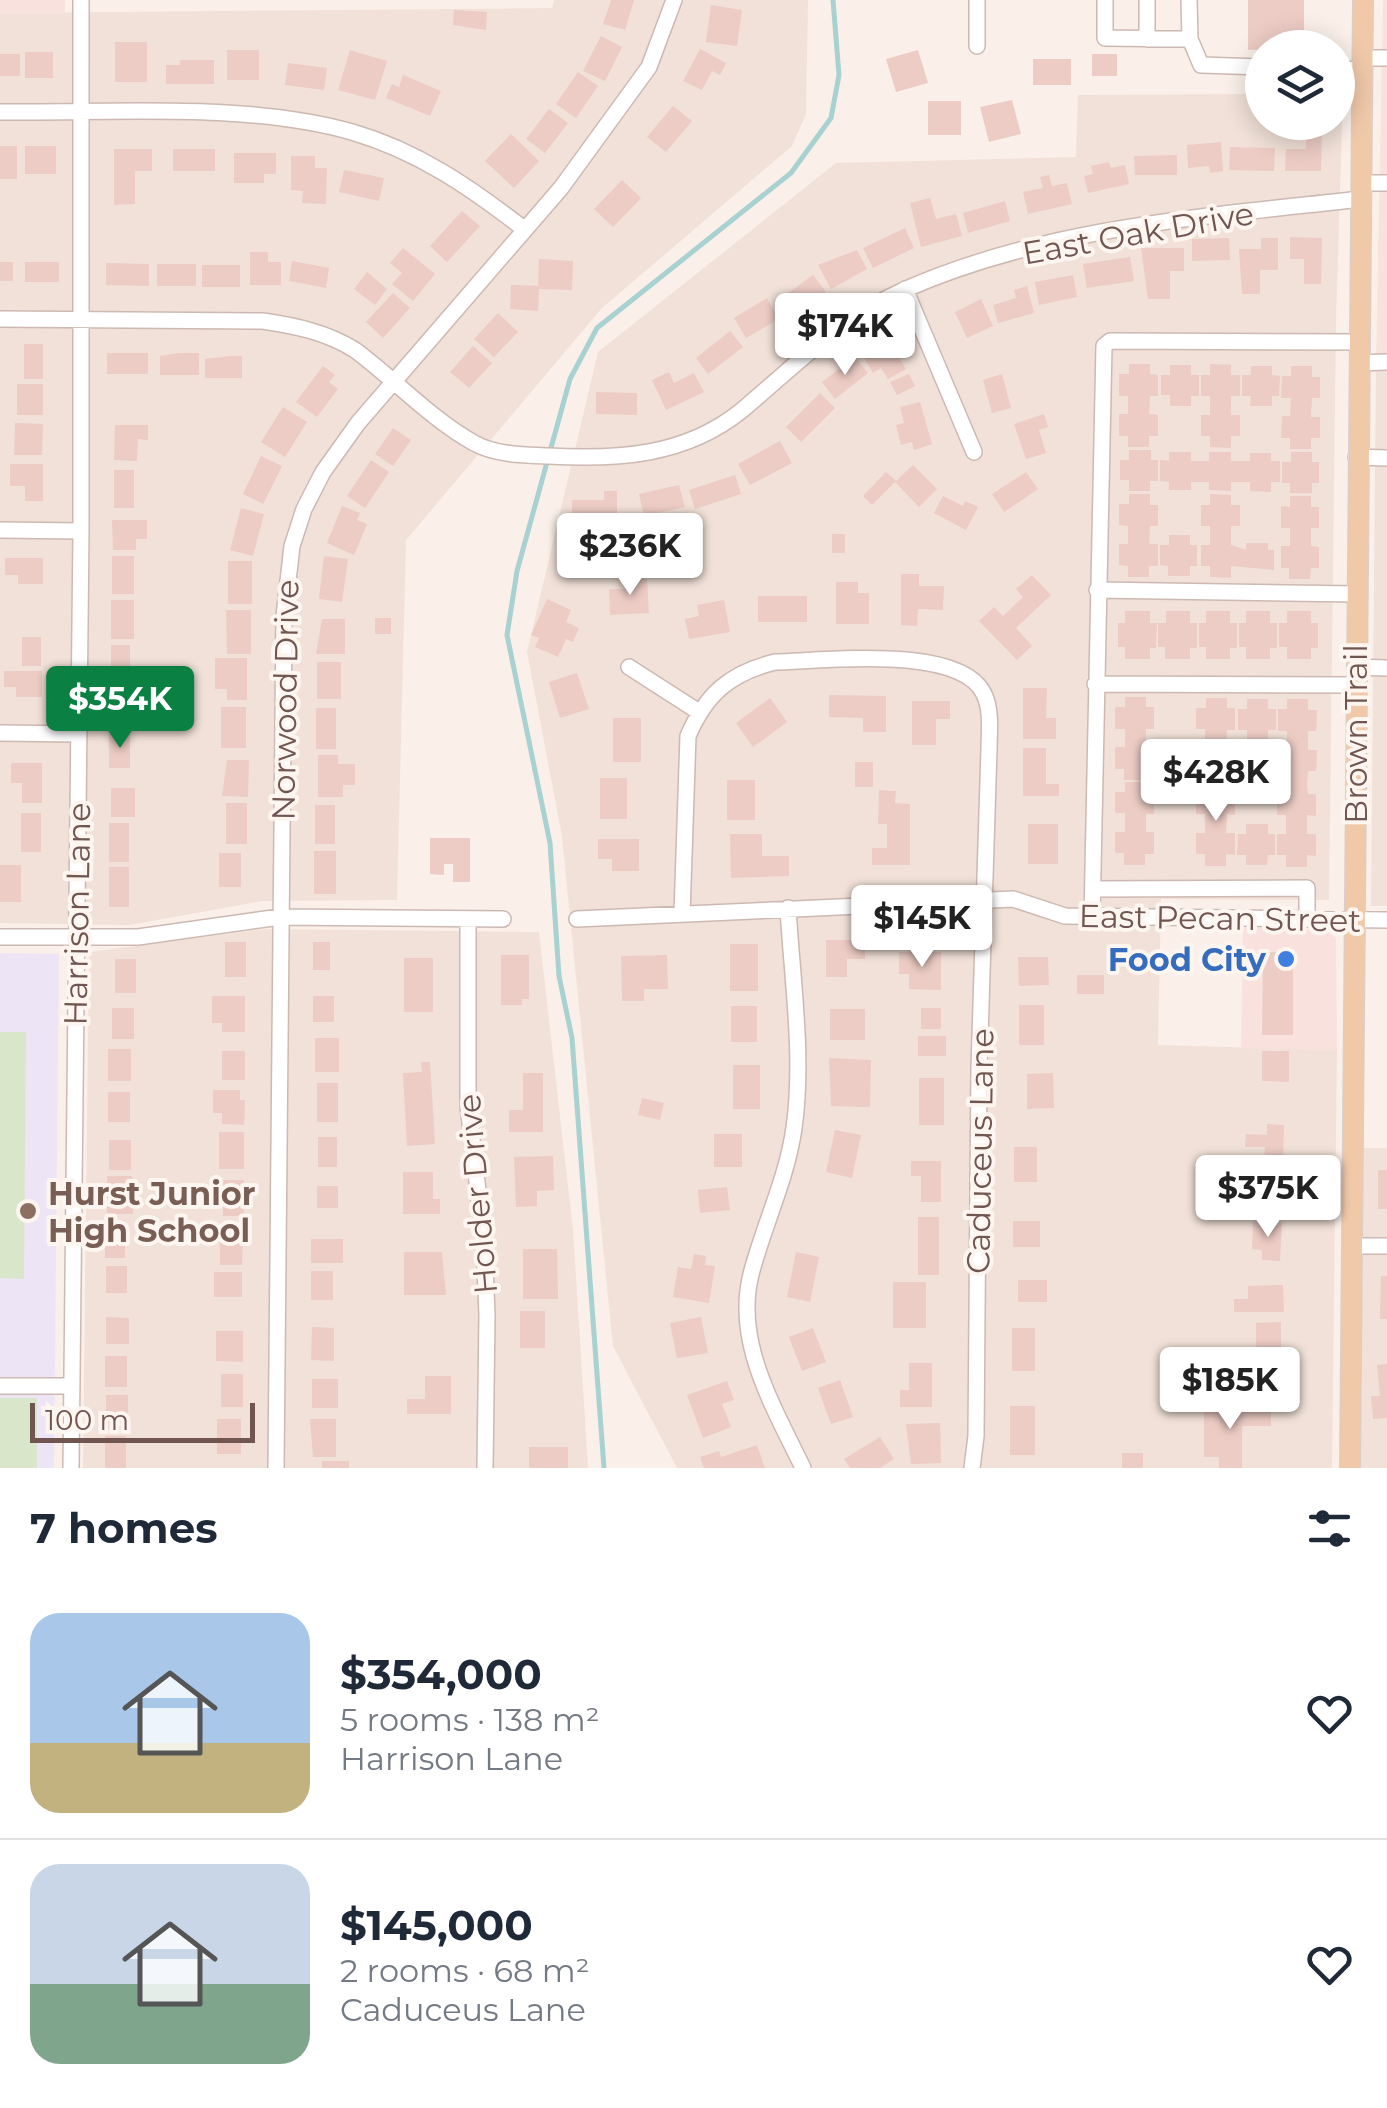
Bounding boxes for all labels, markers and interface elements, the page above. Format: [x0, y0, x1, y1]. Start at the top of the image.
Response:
map controls [1245, 30, 1355, 140]
button: layers [1245, 30, 1355, 140]
street label: East Oak Drive [1019, 193, 1257, 273]
pin: $174K [775, 293, 915, 378]
text: $174K [797, 306, 893, 345]
pin: $236K [560, 513, 700, 598]
text: $236K [579, 526, 681, 565]
street label: Norwood Drive [263, 579, 307, 821]
street label: Brown Trail [1336, 644, 1375, 824]
pin: $354K [50, 666, 190, 751]
text: $354K [68, 679, 172, 718]
pin: $428K [1146, 739, 1286, 824]
text: $428K [1163, 752, 1269, 791]
street label: Harrison Lane [56, 802, 98, 1026]
pin: $145K [852, 885, 992, 970]
street label: East Pecan Street [1078, 896, 1362, 940]
text: $145K [873, 898, 971, 937]
place label: Food City [1108, 940, 1267, 979]
marker: Food City [1275, 948, 1297, 970]
street label: Caduceus Lane [958, 1028, 1002, 1274]
street label: Holder Drive [449, 1092, 505, 1296]
pin: $375K [1198, 1155, 1338, 1240]
text: $375K [1218, 1168, 1319, 1207]
place label: Hurst Junior High School [48, 1174, 256, 1250]
marker: Hurst Junior High School [17, 1200, 39, 1222]
pin: $185K [1160, 1347, 1300, 1432]
text: $185K [1182, 1360, 1278, 1399]
scale bar [30, 1398, 255, 1442]
text: 100 m [45, 1403, 129, 1437]
icon: filters [1302, 1501, 1357, 1556]
text: 7 homes [30, 1502, 218, 1554]
text: $354,000 [340, 1648, 542, 1700]
icon: home [110, 1653, 230, 1773]
icon: heart [1302, 1686, 1357, 1741]
text: 5 rooms · 138 m² [340, 1700, 600, 1739]
text: Harrison Lane [340, 1739, 563, 1778]
text: $145,000 [340, 1899, 533, 1951]
icon: home [110, 1904, 230, 2024]
icon: heart [1302, 1937, 1357, 1992]
text: 2 rooms · 68 m² [340, 1951, 590, 1990]
text: Caduceus Lane [340, 1990, 586, 2029]

